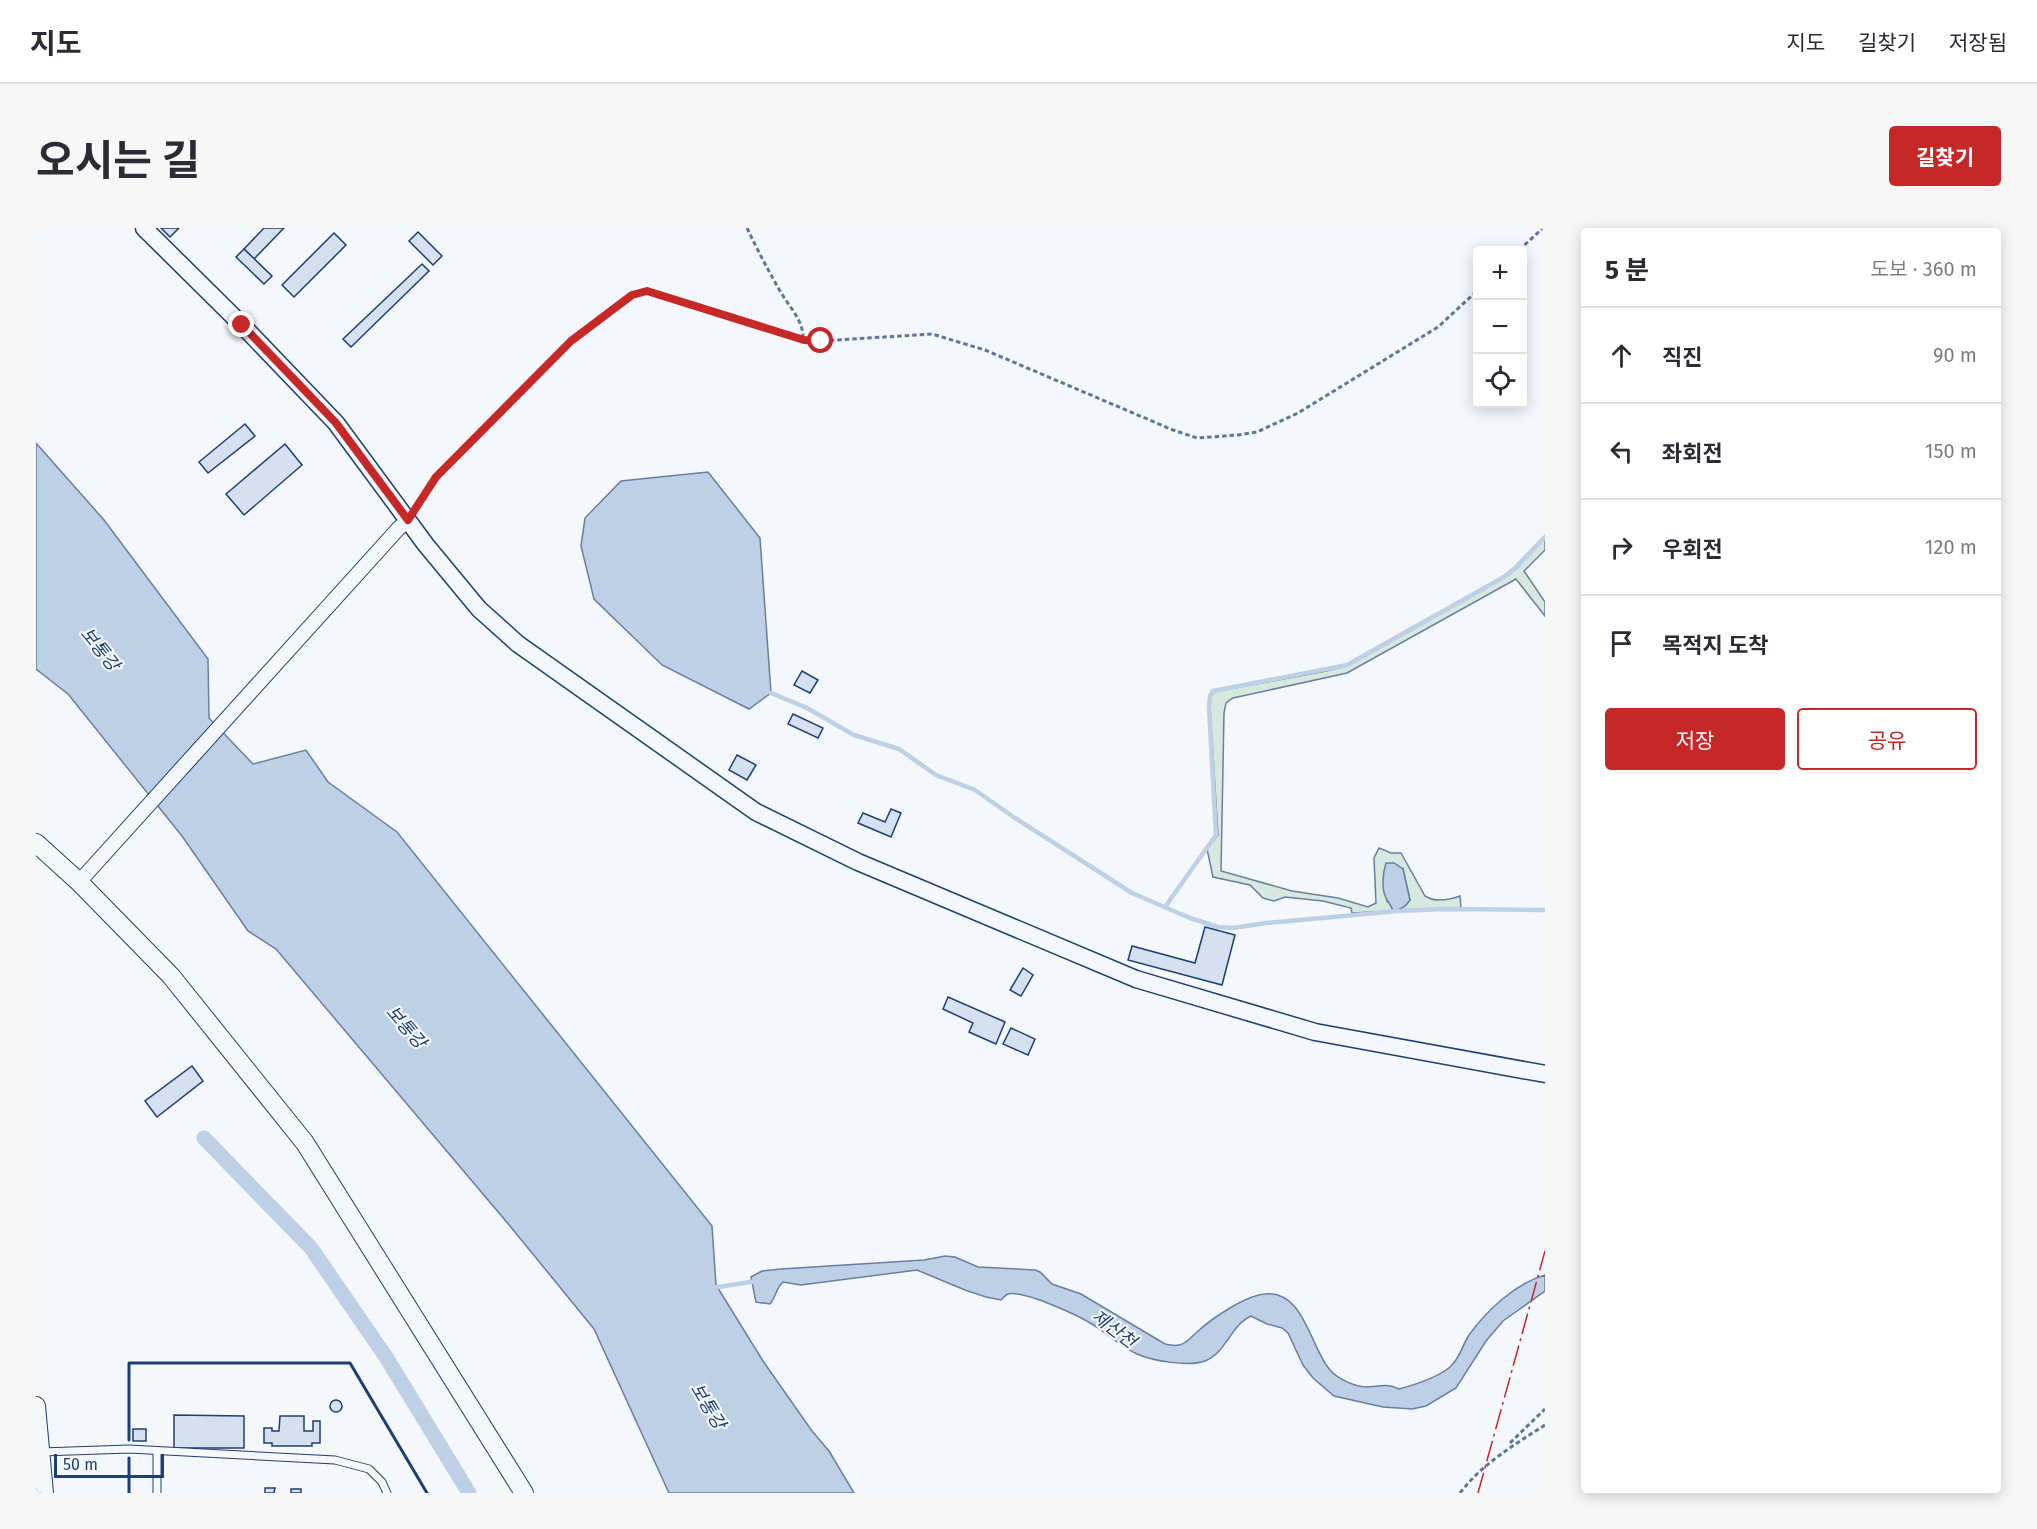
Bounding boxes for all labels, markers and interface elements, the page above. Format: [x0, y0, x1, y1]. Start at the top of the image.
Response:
text: 지도 [30, 27, 82, 60]
text: 지도 [1786, 30, 1825, 56]
text: 길찾기 [1858, 30, 1916, 56]
text: 저장됨 [1949, 30, 2007, 56]
button: 길찾기 [1889, 126, 2001, 186]
text: 오시는 길 [36, 136, 201, 186]
map controls [1473, 246, 1527, 408]
button: + [1473, 246, 1527, 300]
text: 5 분 [1605, 255, 1649, 286]
text: 도보 · 360 m [1871, 257, 1977, 281]
button: − [1473, 300, 1527, 354]
route end [228, 311, 254, 337]
route start [807, 327, 833, 353]
icon: ahead [1605, 339, 1638, 372]
text: 90 m [1933, 343, 1977, 367]
text: 직진 [1662, 344, 1702, 371]
button: locate [1473, 354, 1527, 408]
icon: left [1605, 435, 1638, 468]
text: 150 m [1925, 439, 1977, 463]
text: 좌회전 [1662, 440, 1723, 467]
icon: right [1605, 531, 1638, 564]
text: 120 m [1925, 535, 1977, 559]
text: 우회전 [1662, 536, 1723, 563]
water label: 보통강 [76, 623, 126, 677]
icon: arrive [1605, 627, 1638, 660]
text: 목적지 도착 [1662, 632, 1768, 659]
button: 저장 [1605, 708, 1785, 770]
button: 공유 [1797, 708, 1977, 770]
water label: 보통강 [381, 1001, 432, 1055]
water label: 제산천 [1088, 1305, 1142, 1354]
water label: 보통강 [686, 1379, 731, 1435]
scale bar [54, 1451, 164, 1478]
text: 50 m [63, 1455, 98, 1474]

